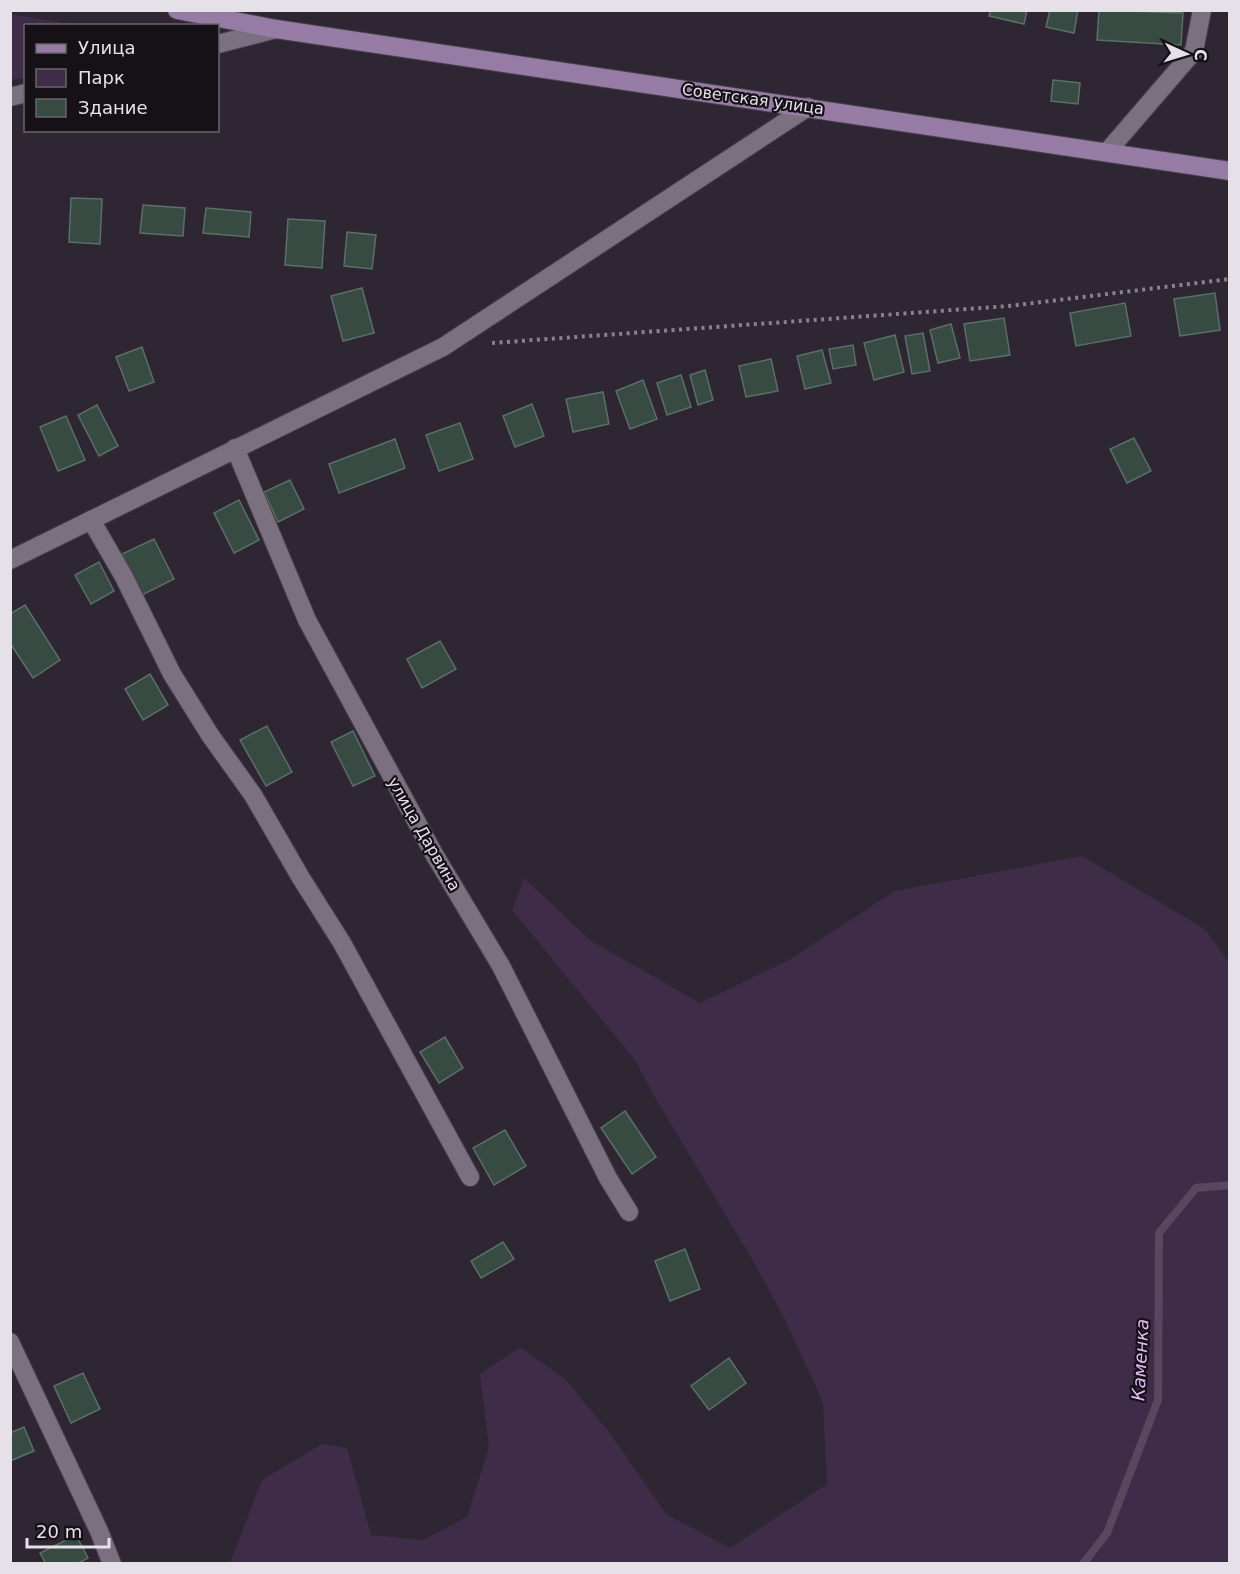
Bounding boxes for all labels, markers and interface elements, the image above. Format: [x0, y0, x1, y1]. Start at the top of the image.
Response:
legend [24, 24, 219, 132]
north arrow [1156, 24, 1216, 84]
text: Улица [78, 37, 135, 58]
text: С [1191, 48, 1210, 62]
text: Парк [78, 67, 125, 88]
street label: Советская улица [681, 80, 825, 118]
text: Здание [78, 97, 148, 118]
street label: улица Дарвина [384, 774, 464, 894]
water label: Каменка [1127, 1318, 1153, 1402]
scale bar [27, 1511, 110, 1549]
text: 20 m [36, 1521, 82, 1542]

